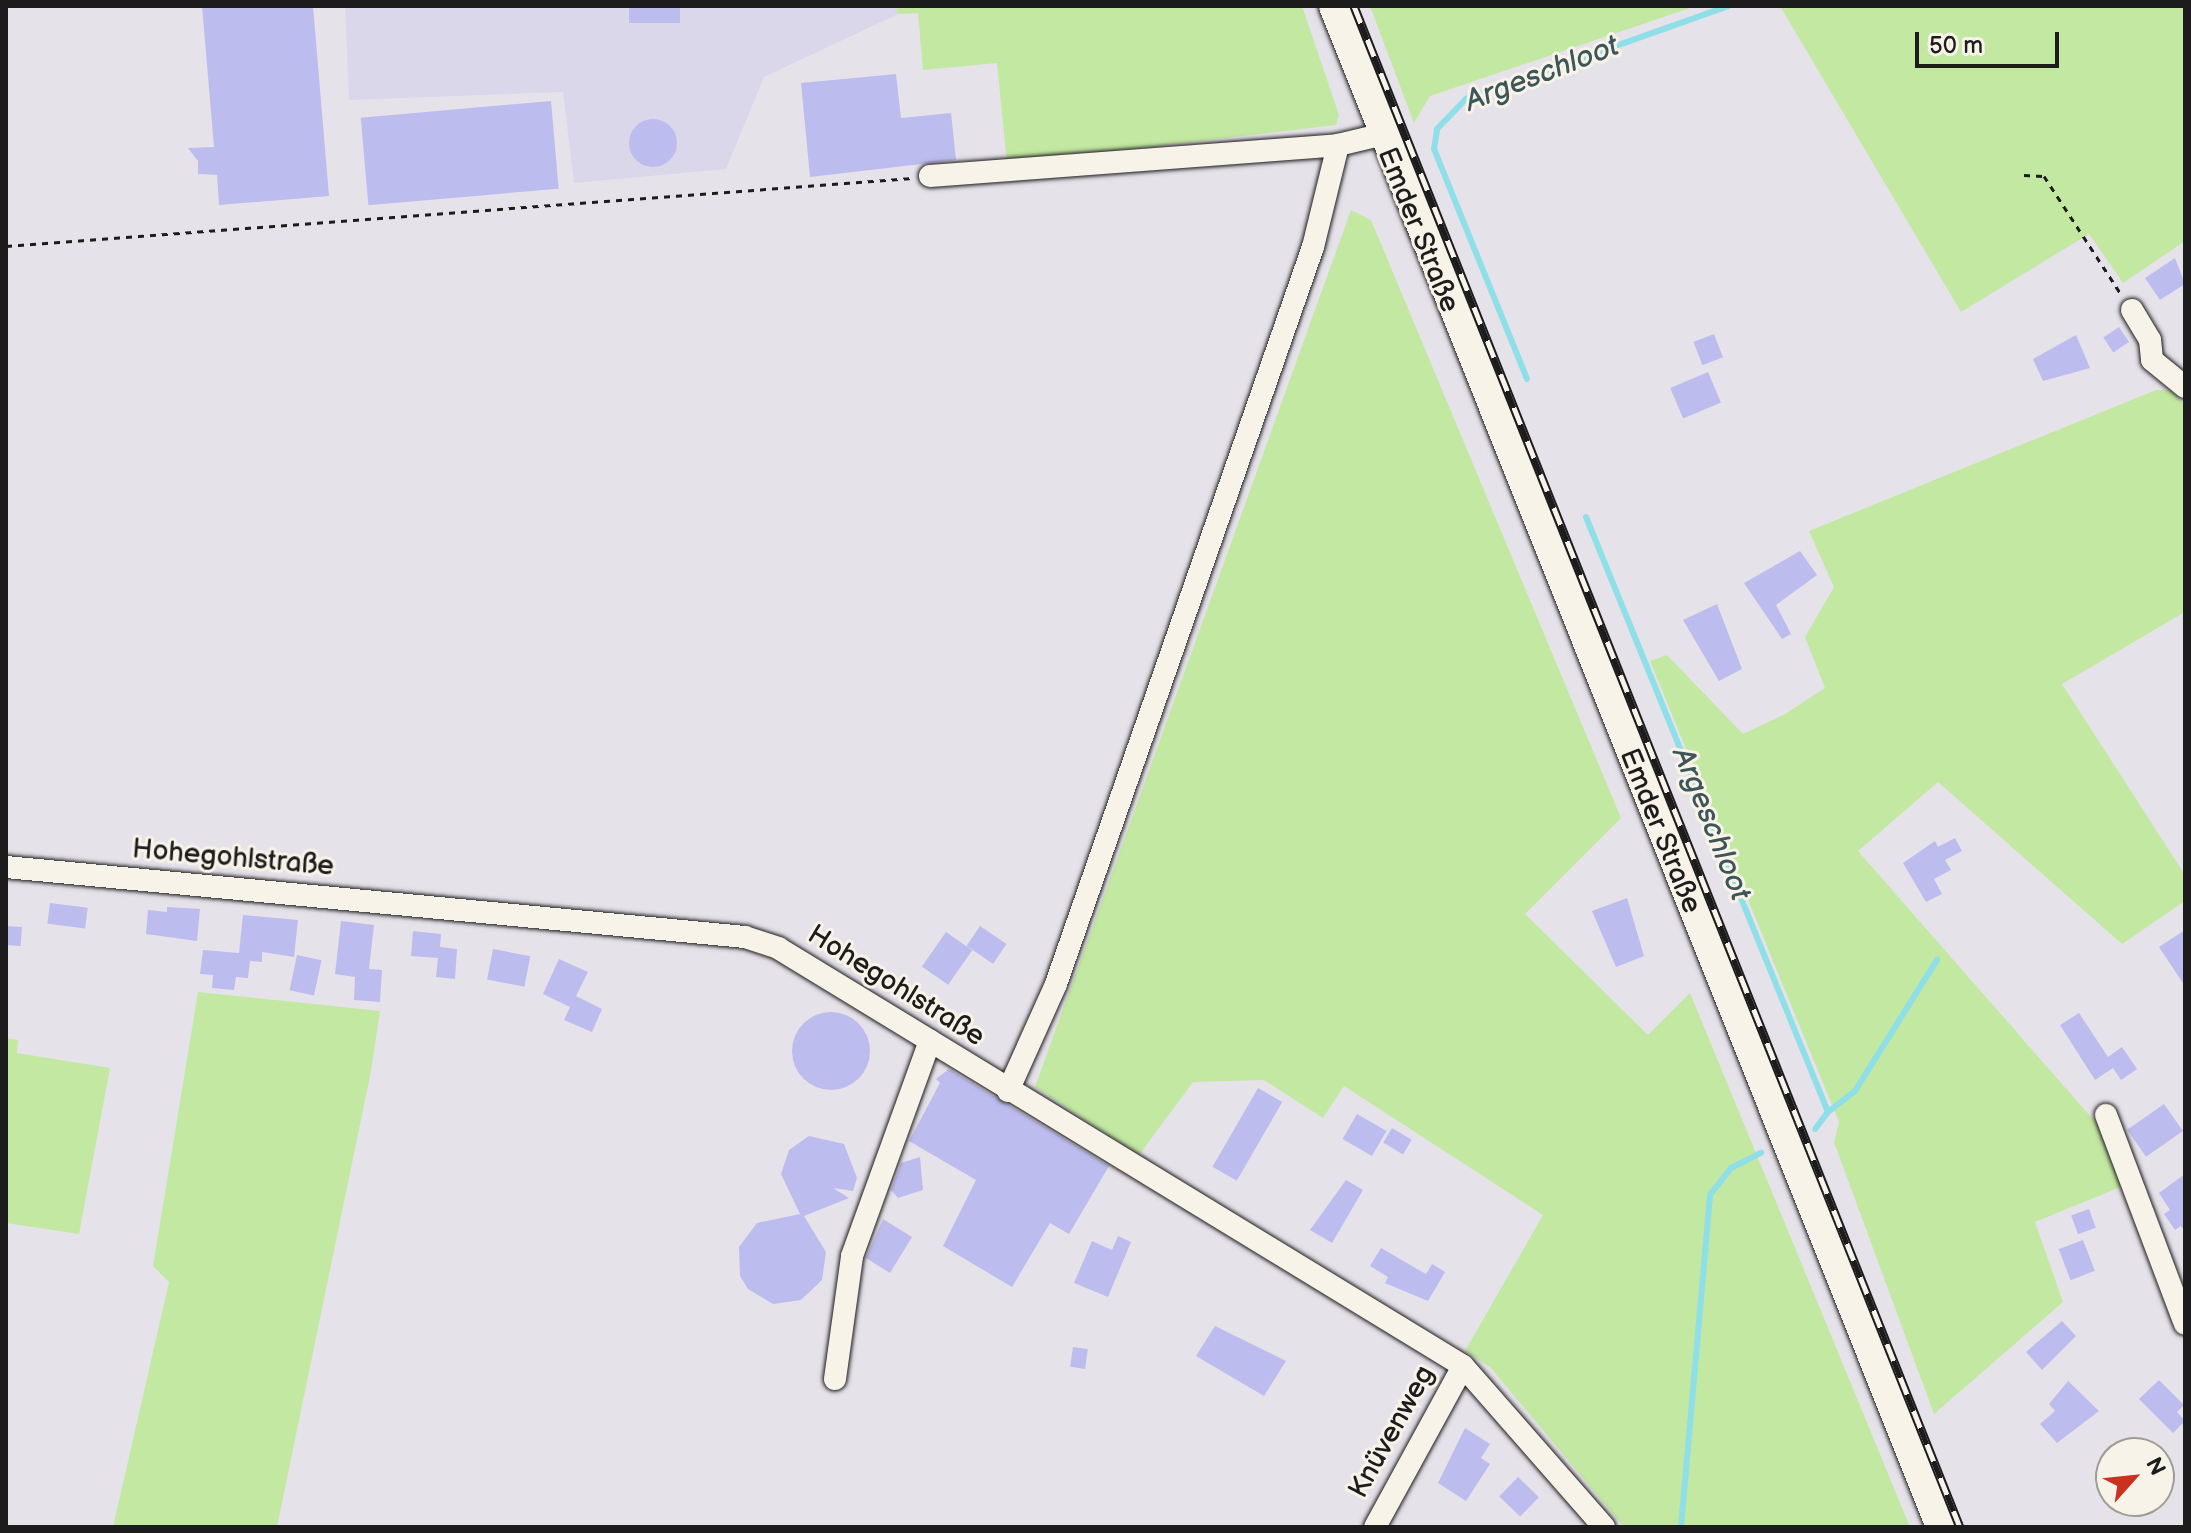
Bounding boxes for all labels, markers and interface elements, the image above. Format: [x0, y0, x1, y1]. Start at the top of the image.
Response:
scale bar [1919, 16, 2063, 66]
water label: Argeschloot [1460, 28, 1624, 120]
text: 50 m [1929, 31, 1983, 60]
street label: Emder Straße [1370, 143, 1466, 317]
water label: Argeschloot [1664, 742, 1758, 906]
street label: Emder Straße [1612, 744, 1708, 918]
street label: Hohegohlstraße [131, 832, 335, 884]
street label: Hohegohlstraße [801, 918, 991, 1054]
street label: Knüvenweg [1342, 1360, 1442, 1504]
north arrow [2095, 1437, 2175, 1517]
text: N [2139, 1453, 2171, 1480]

